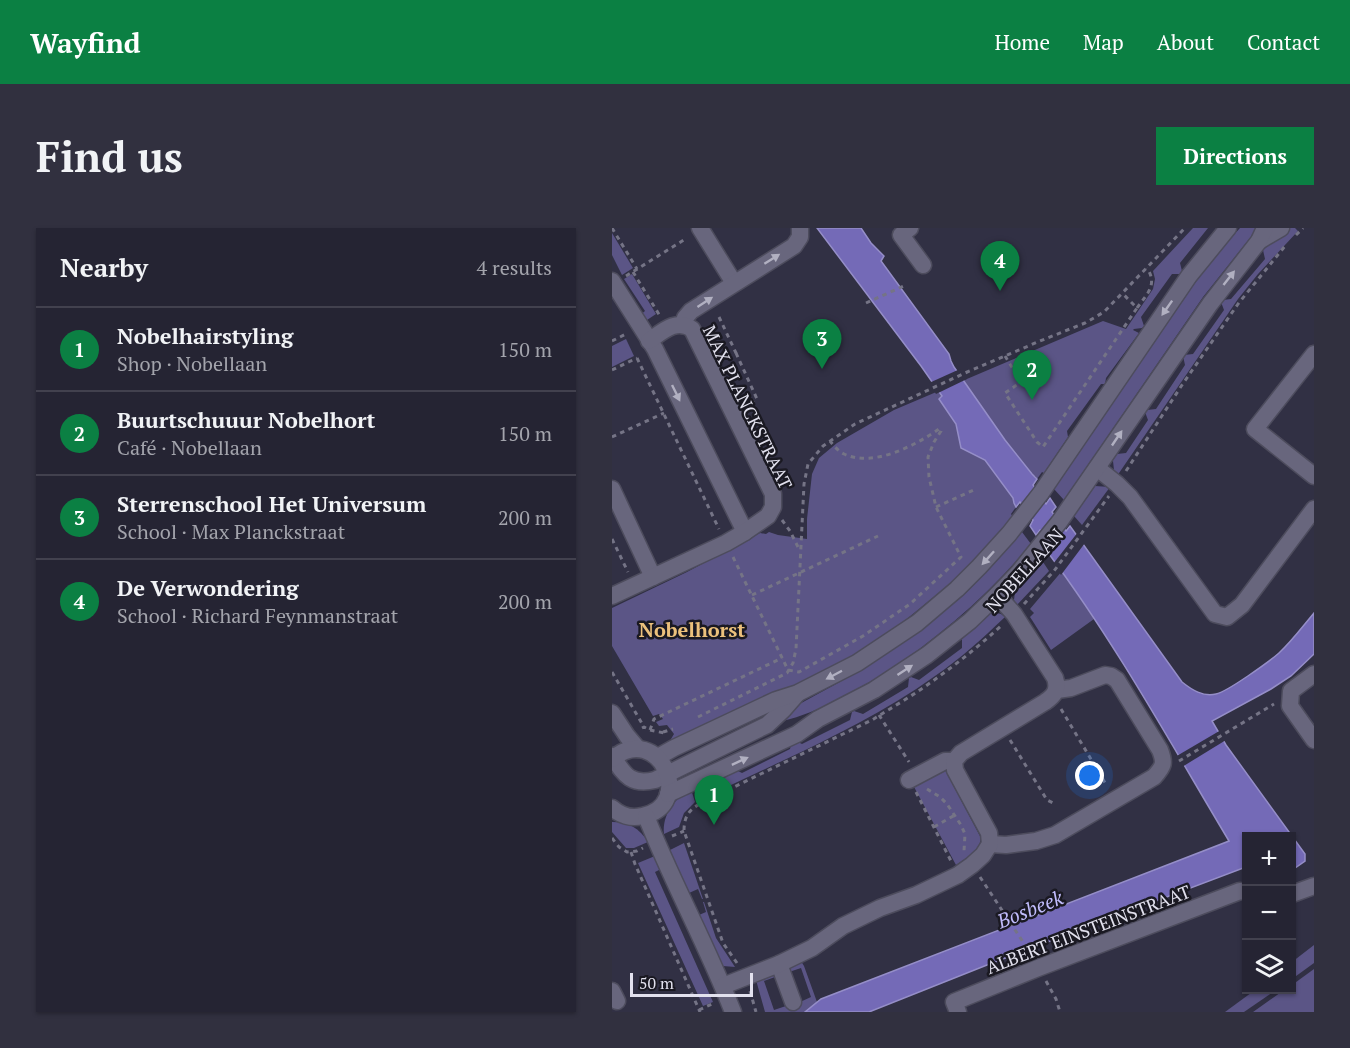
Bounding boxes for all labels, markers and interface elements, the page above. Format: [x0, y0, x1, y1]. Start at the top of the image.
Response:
text: Wayfind [30, 24, 141, 61]
text: Home [994, 28, 1050, 56]
text: Map [1083, 28, 1124, 56]
text: About [1157, 28, 1214, 56]
text: Contact [1247, 28, 1320, 56]
button: Directions [1156, 127, 1314, 185]
text: Find us [36, 128, 183, 184]
pin: 4 [980, 242, 1020, 291]
text: Nearby [60, 250, 148, 284]
text: 4 results [477, 254, 552, 281]
one-way arrow [764, 254, 780, 265]
one-way arrow [1223, 271, 1235, 286]
one-way arrow [697, 296, 714, 307]
one-way arrow [1161, 299, 1173, 315]
pin: 3 [802, 320, 842, 369]
text: Nobelhairstyling [117, 321, 293, 350]
street label: MAX PLANCKSTRAAT [698, 321, 798, 493]
text: 1 [74, 336, 85, 363]
text: 150 m [498, 336, 552, 363]
text: Shop · Nobellaan [117, 350, 267, 377]
pin: 2 [1012, 350, 1052, 400]
one-way arrow [672, 384, 681, 401]
text: Buurtschuuur Nobelhort [117, 405, 375, 434]
text: 2 [74, 420, 85, 447]
text: 150 m [498, 420, 552, 447]
one-way arrow [1111, 430, 1122, 446]
text: Café · Nobellaan [117, 434, 262, 461]
text: Sterrenschool Het Universum [117, 489, 426, 518]
text: 3 [74, 504, 85, 531]
text: 200 m [498, 504, 552, 531]
text: School · Max Planckstraat [117, 518, 345, 545]
street label: NOBELLAAN [980, 523, 1068, 617]
one-way arrow [981, 550, 995, 565]
text: De Verwondering [117, 573, 299, 602]
text: 4 [74, 588, 85, 615]
text: 200 m [498, 588, 552, 615]
text: School · Richard Feynmanstraat [117, 602, 398, 629]
district label: Nobelhorst [639, 616, 745, 643]
one-way arrow [897, 665, 913, 676]
one-way arrow [825, 670, 842, 680]
one-way arrow [732, 756, 749, 765]
your location [1075, 761, 1104, 790]
pin: 1 [694, 776, 734, 825]
map controls [1242, 832, 1296, 994]
button: + [1242, 832, 1296, 886]
street label: ALBERT EINSTEINSTRAAT [982, 879, 1194, 979]
water label: Bosbeek [992, 883, 1067, 935]
button: − [1242, 886, 1296, 940]
button: layers [1242, 940, 1296, 994]
scale bar [630, 970, 753, 998]
text: 50 m [639, 972, 674, 994]

